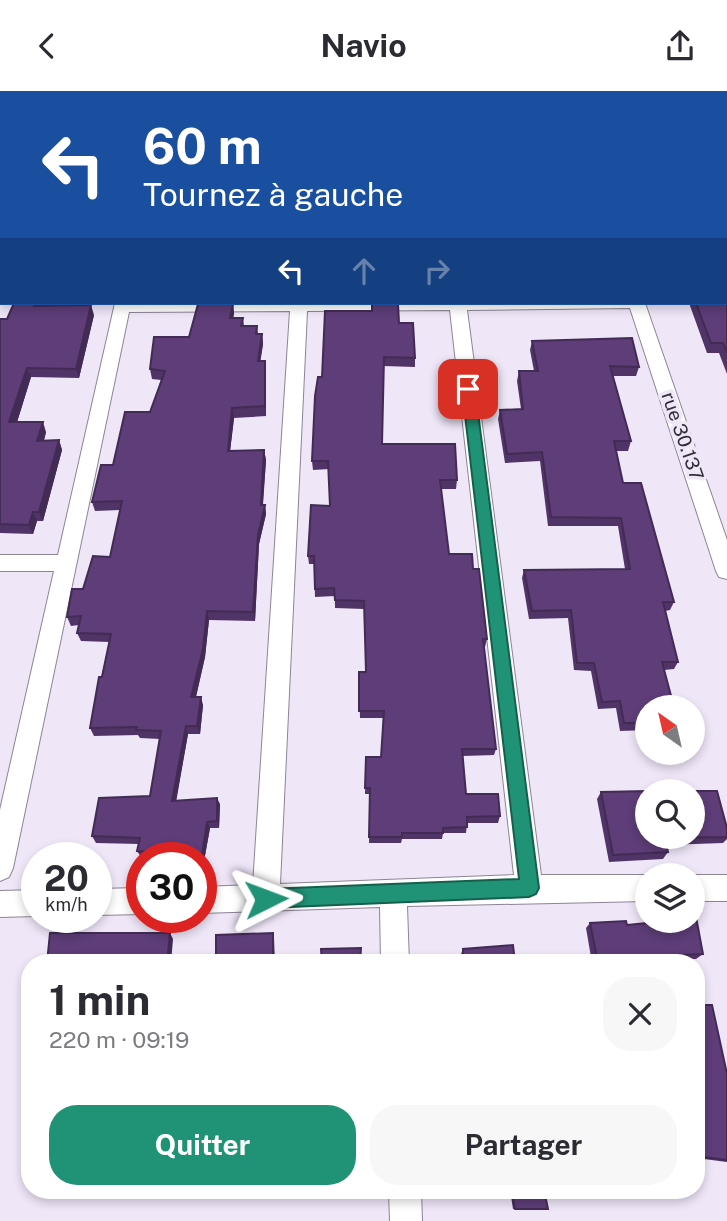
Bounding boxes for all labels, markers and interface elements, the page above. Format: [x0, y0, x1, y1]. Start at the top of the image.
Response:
icon: back [28, 27, 66, 65]
text: Navio [320, 27, 407, 64]
icon: share [661, 27, 699, 65]
text: 60 m [143, 117, 262, 175]
icon: left [28, 119, 119, 210]
text: Tournez à gauche [143, 176, 403, 213]
icon: left [272, 252, 310, 290]
icon: ahead [345, 252, 383, 290]
icon: right [418, 252, 456, 290]
pin [438, 359, 498, 419]
icon: arrive [449, 370, 487, 408]
street label: rue 30.137 [658, 389, 708, 483]
north arrow [635, 695, 705, 765]
map controls [635, 695, 705, 933]
button: search [635, 779, 705, 849]
speed limit sign: 30 [126, 842, 217, 933]
text: 20 [44, 858, 89, 899]
position arrow [229, 862, 303, 936]
button: layers [635, 863, 705, 933]
text: km/h [45, 894, 88, 915]
text: 1 min [49, 975, 150, 1024]
button: close [603, 977, 677, 1051]
text: 220 m · 09:19 [49, 1026, 189, 1053]
button: Quitter [49, 1105, 356, 1185]
button: Partager [370, 1105, 677, 1185]

